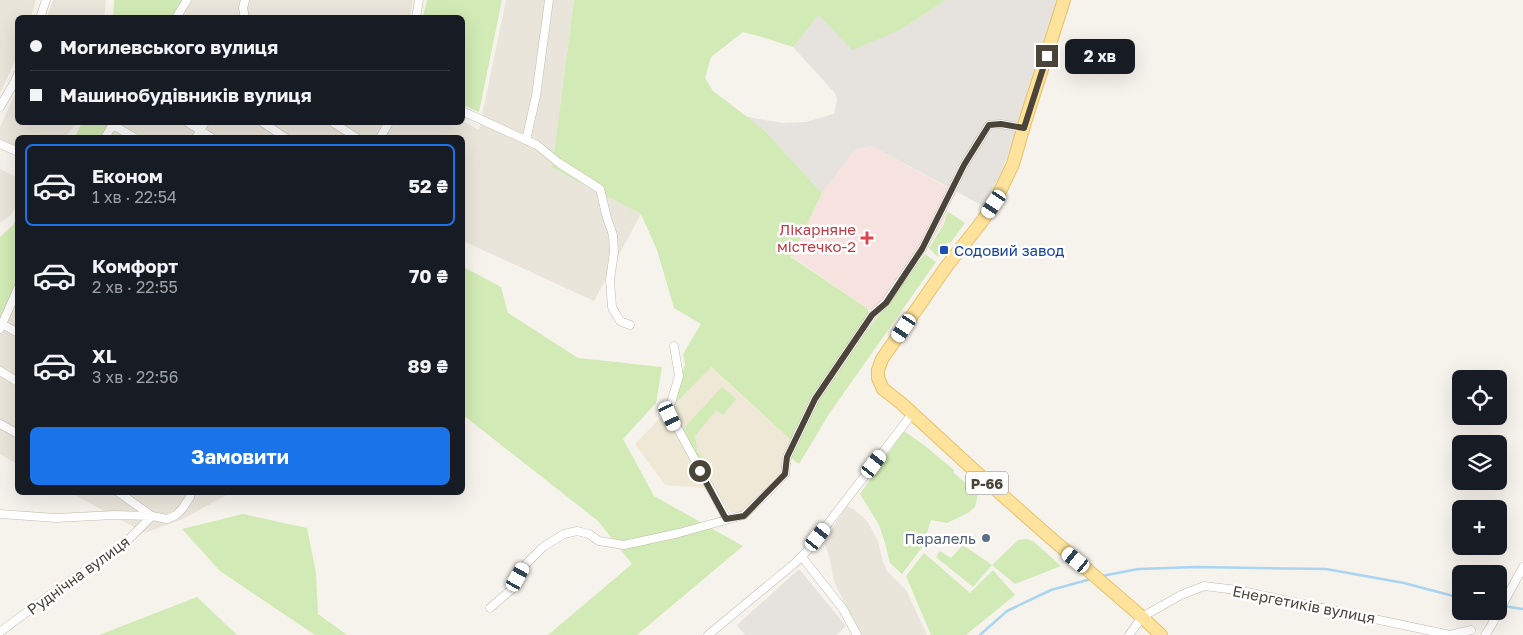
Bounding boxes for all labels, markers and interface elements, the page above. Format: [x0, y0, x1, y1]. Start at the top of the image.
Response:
text: Могилевського вулиця [60, 35, 278, 58]
callout: 2 хв [1064, 38, 1134, 74]
route end [1036, 45, 1058, 67]
text: 2 хв [1084, 46, 1116, 66]
text: Машинобудівників вулиця [60, 83, 312, 106]
icon: car [32, 163, 77, 208]
text: Економ [92, 164, 163, 187]
text: 52 ₴ [408, 174, 448, 197]
text: 1 хв · 22:54 [92, 187, 177, 207]
car [979, 187, 1008, 221]
place label: Лікарняне містечко-2 [777, 220, 856, 255]
marker: Лікарняне містечко-2 [860, 231, 874, 245]
place label: Содовий завод [954, 241, 1064, 259]
marker: Содовий завод [938, 244, 950, 256]
icon: car [32, 253, 77, 298]
text: Комфорт [92, 254, 178, 277]
text: 70 ₴ [409, 264, 448, 287]
text: 2 хв · 22:55 [92, 277, 178, 297]
car [889, 311, 918, 345]
icon: car [32, 343, 77, 388]
text: XL [92, 344, 117, 367]
text: 89 ₴ [407, 354, 448, 377]
text: 3 хв · 22:56 [92, 367, 178, 387]
map controls [1452, 370, 1507, 620]
button: locate [1452, 370, 1507, 425]
car [656, 399, 683, 433]
button: Замовити [30, 427, 450, 485]
button: layers [1452, 435, 1507, 490]
car [858, 448, 889, 480]
route start [689, 460, 711, 482]
road number: Р-66 [966, 472, 1008, 494]
button: + [1452, 500, 1507, 555]
car [802, 521, 833, 553]
place label: Паралель [905, 529, 976, 547]
street label: Руднічна вулиця [23, 532, 133, 618]
marker: Паралель [980, 532, 992, 544]
car [1059, 545, 1092, 575]
car [504, 560, 531, 594]
button: − [1452, 565, 1507, 620]
street label: Енергетиків вулиця [1231, 581, 1377, 627]

